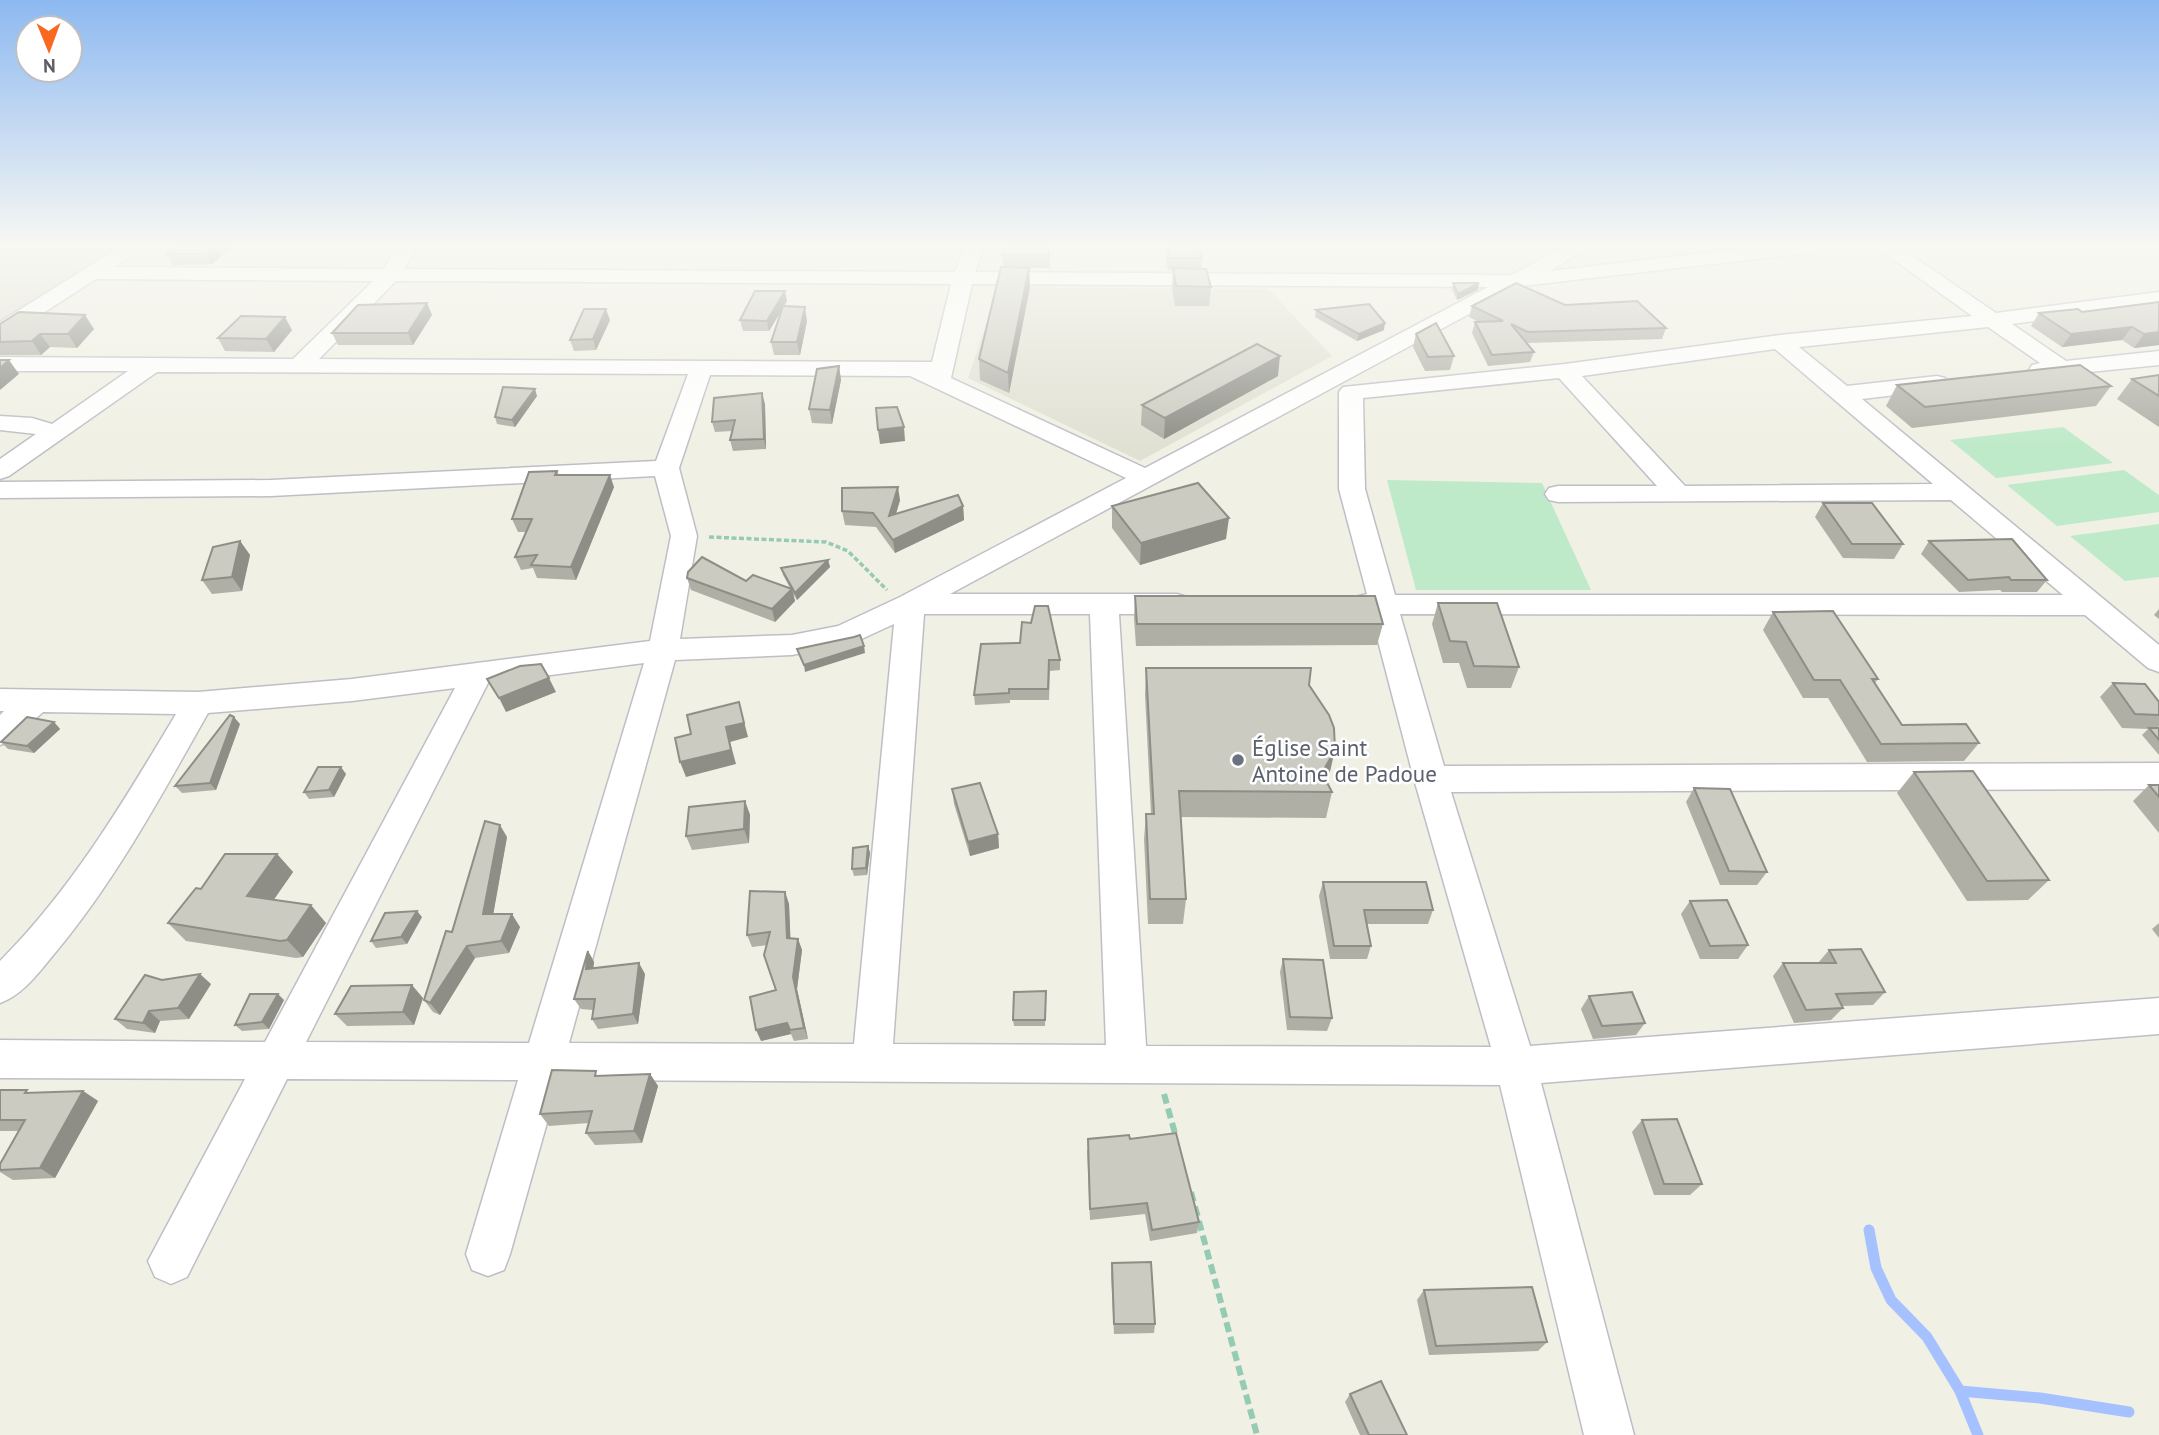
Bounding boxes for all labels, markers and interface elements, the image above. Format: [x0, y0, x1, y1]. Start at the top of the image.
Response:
north arrow [14, 14, 84, 84]
text: N [43, 54, 56, 78]
place label: Église Saint Antoine de Padoue [1252, 733, 1437, 788]
marker: Église Saint Antoine de Padoue [1230, 752, 1246, 768]

